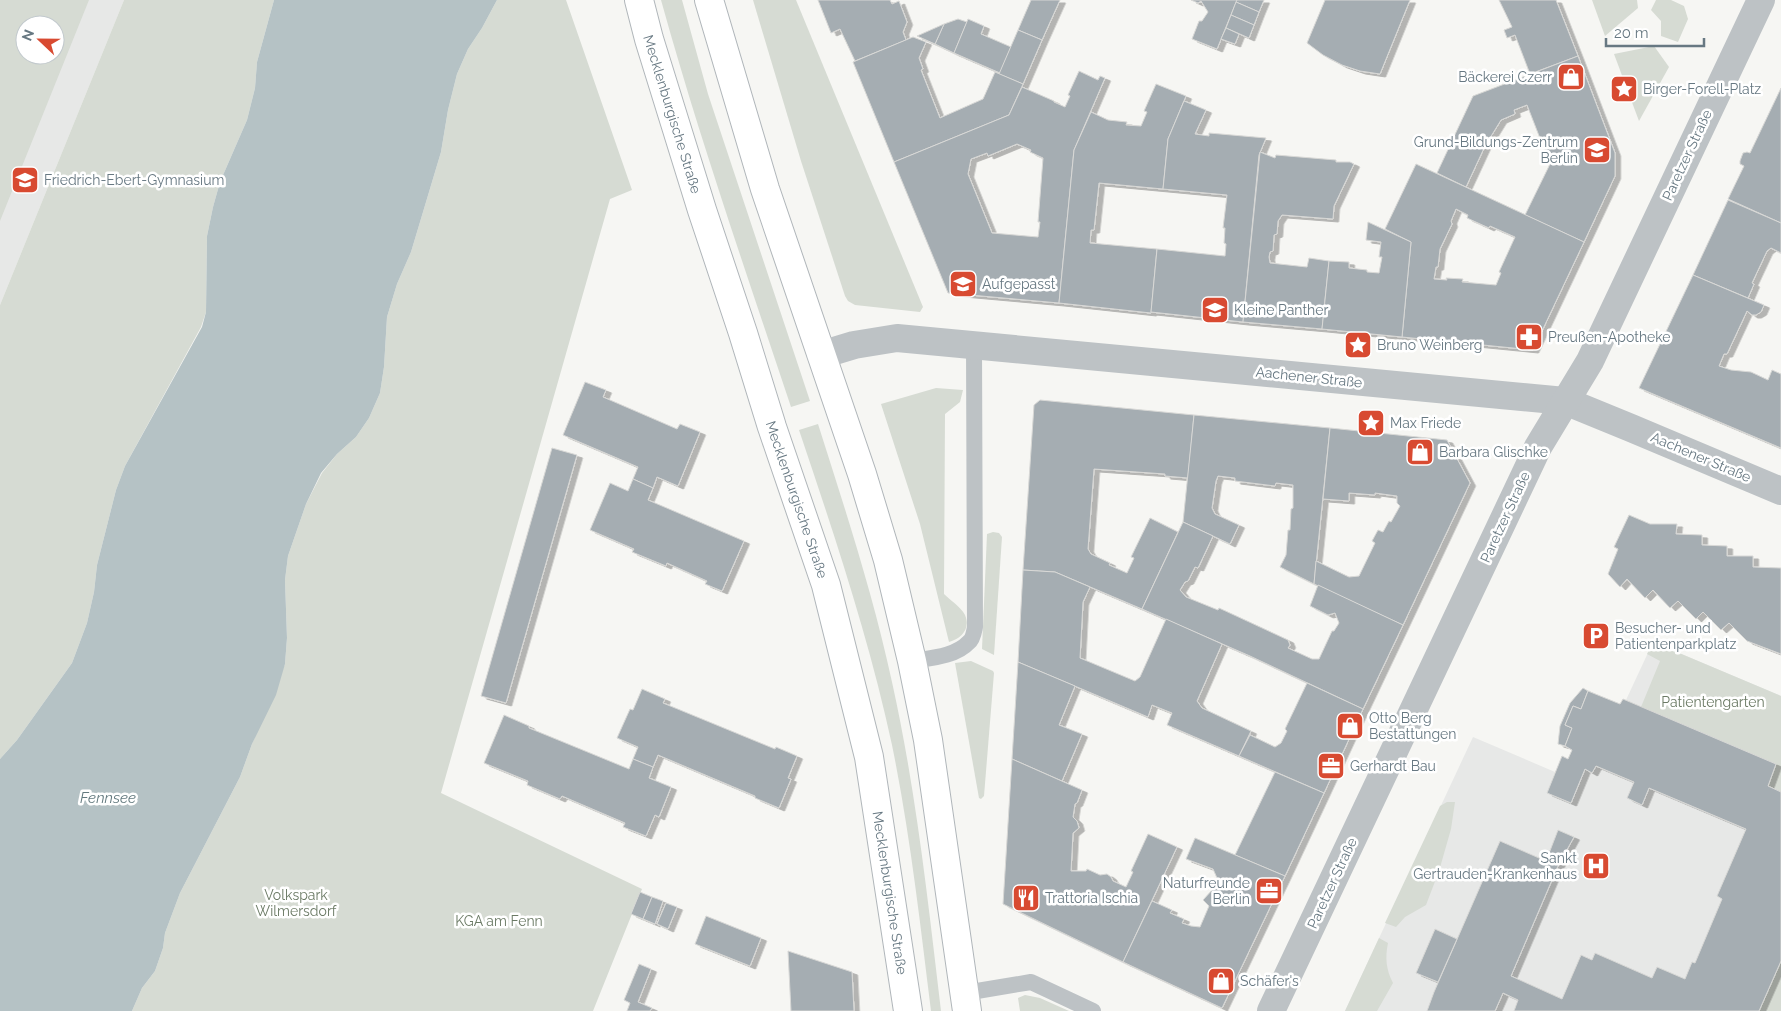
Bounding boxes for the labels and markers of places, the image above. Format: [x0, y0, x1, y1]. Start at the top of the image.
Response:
shop icon: Bäckerei Czerr [1556, 62, 1586, 92]
place label: Bäckerei Czerr [1458, 69, 1552, 85]
place icon: Birger-Forell-Platz [1609, 74, 1639, 104]
place label: Birger-Forell-Platz [1643, 81, 1761, 97]
place label: Grund-Bildungs-Zentrum Berlin [1414, 134, 1578, 166]
school or university icon: Grund-Bildungs-Zentrum Berlin [1582, 135, 1612, 165]
school or university icon: Friedrich-Ebert-Gymnasium [10, 165, 40, 195]
place label: Friedrich-Ebert-Gymnasium [44, 172, 224, 188]
school or university icon: Aufgepasst [948, 269, 978, 299]
place label: Aufgepasst [982, 276, 1056, 292]
school or university icon: Kleine Panther [1200, 295, 1230, 325]
place label: Kleine Panther [1234, 302, 1328, 318]
pharmacy icon: Preußen-Apotheke [1514, 322, 1544, 352]
place label: Preußen-Apotheke [1548, 329, 1671, 345]
place icon: Bruno Weinberg [1343, 330, 1373, 360]
place label: Bruno Weinberg [1377, 337, 1483, 353]
place icon: Max Friede [1356, 408, 1386, 438]
place label: Max Friede [1390, 415, 1461, 431]
shop icon: Barbara Glischke [1405, 437, 1435, 467]
place label: Barbara Glischke [1439, 444, 1548, 460]
place label: Besucher- und Patientenparkplatz [1615, 620, 1737, 652]
parking icon: Besucher- und Patientenparkplatz [1581, 621, 1611, 651]
place label: Otto Berg Bestattungen [1369, 710, 1456, 742]
shop icon: Otto Berg Bestattungen [1335, 711, 1365, 741]
office icon: Gerhardt Bau [1316, 751, 1346, 781]
place label: Gerhardt Bau [1350, 758, 1436, 774]
place label: Sankt Gertrauden-Krankenhaus [1413, 850, 1577, 882]
hospital icon: Sankt Gertrauden-Krankenhaus [1581, 851, 1611, 881]
place label: Naturfreunde Berlin [1163, 875, 1250, 907]
office icon: Naturfreunde Berlin [1254, 876, 1284, 906]
restaurant icon: Trattoria Ischia [1011, 883, 1041, 913]
place label: Trattoria Ischia [1045, 890, 1138, 906]
shop icon: Schäfer's [1206, 966, 1236, 996]
place label: Schäfer's [1240, 973, 1299, 989]

